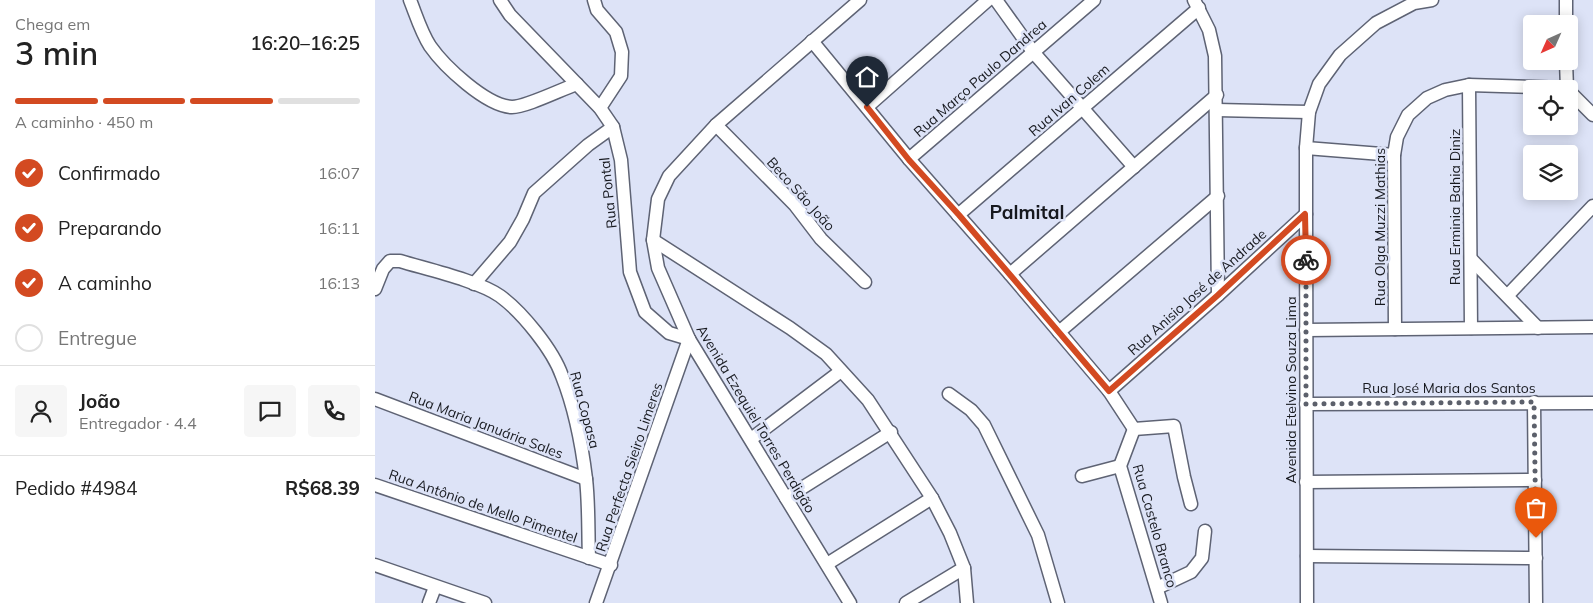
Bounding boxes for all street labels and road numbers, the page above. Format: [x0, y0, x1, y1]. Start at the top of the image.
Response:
street label: Rua Março Paulo Dandrea [910, 15, 1050, 141]
street label: Rua Ivan Colem [1025, 60, 1113, 140]
street label: Rua Erminia Bahia Diniz [1446, 129, 1464, 285]
street label: Rua Olga Muzzi Mathias [1371, 148, 1389, 306]
street label: Beco São João [763, 153, 839, 235]
street label: Rua Pontal [595, 157, 621, 229]
street label: Rua Anisio José de Andrade [1124, 225, 1270, 359]
street label: Avenida Etelvino Souza Lima [1282, 296, 1300, 484]
street label: Avenida Ezequiel Torres Perdigão [693, 322, 819, 516]
street label: Rua Copasa [566, 369, 604, 451]
street label: Rua José Maria dos Santos [1362, 379, 1536, 397]
street label: Rua Perfecta Sieiro Limeres [592, 380, 666, 554]
street label: Rua Maria Januária Sales [406, 387, 566, 463]
street label: Rua Castelo Branco [1129, 462, 1181, 590]
street label: Rua Antônio de Mello Pimentel [386, 465, 580, 547]

